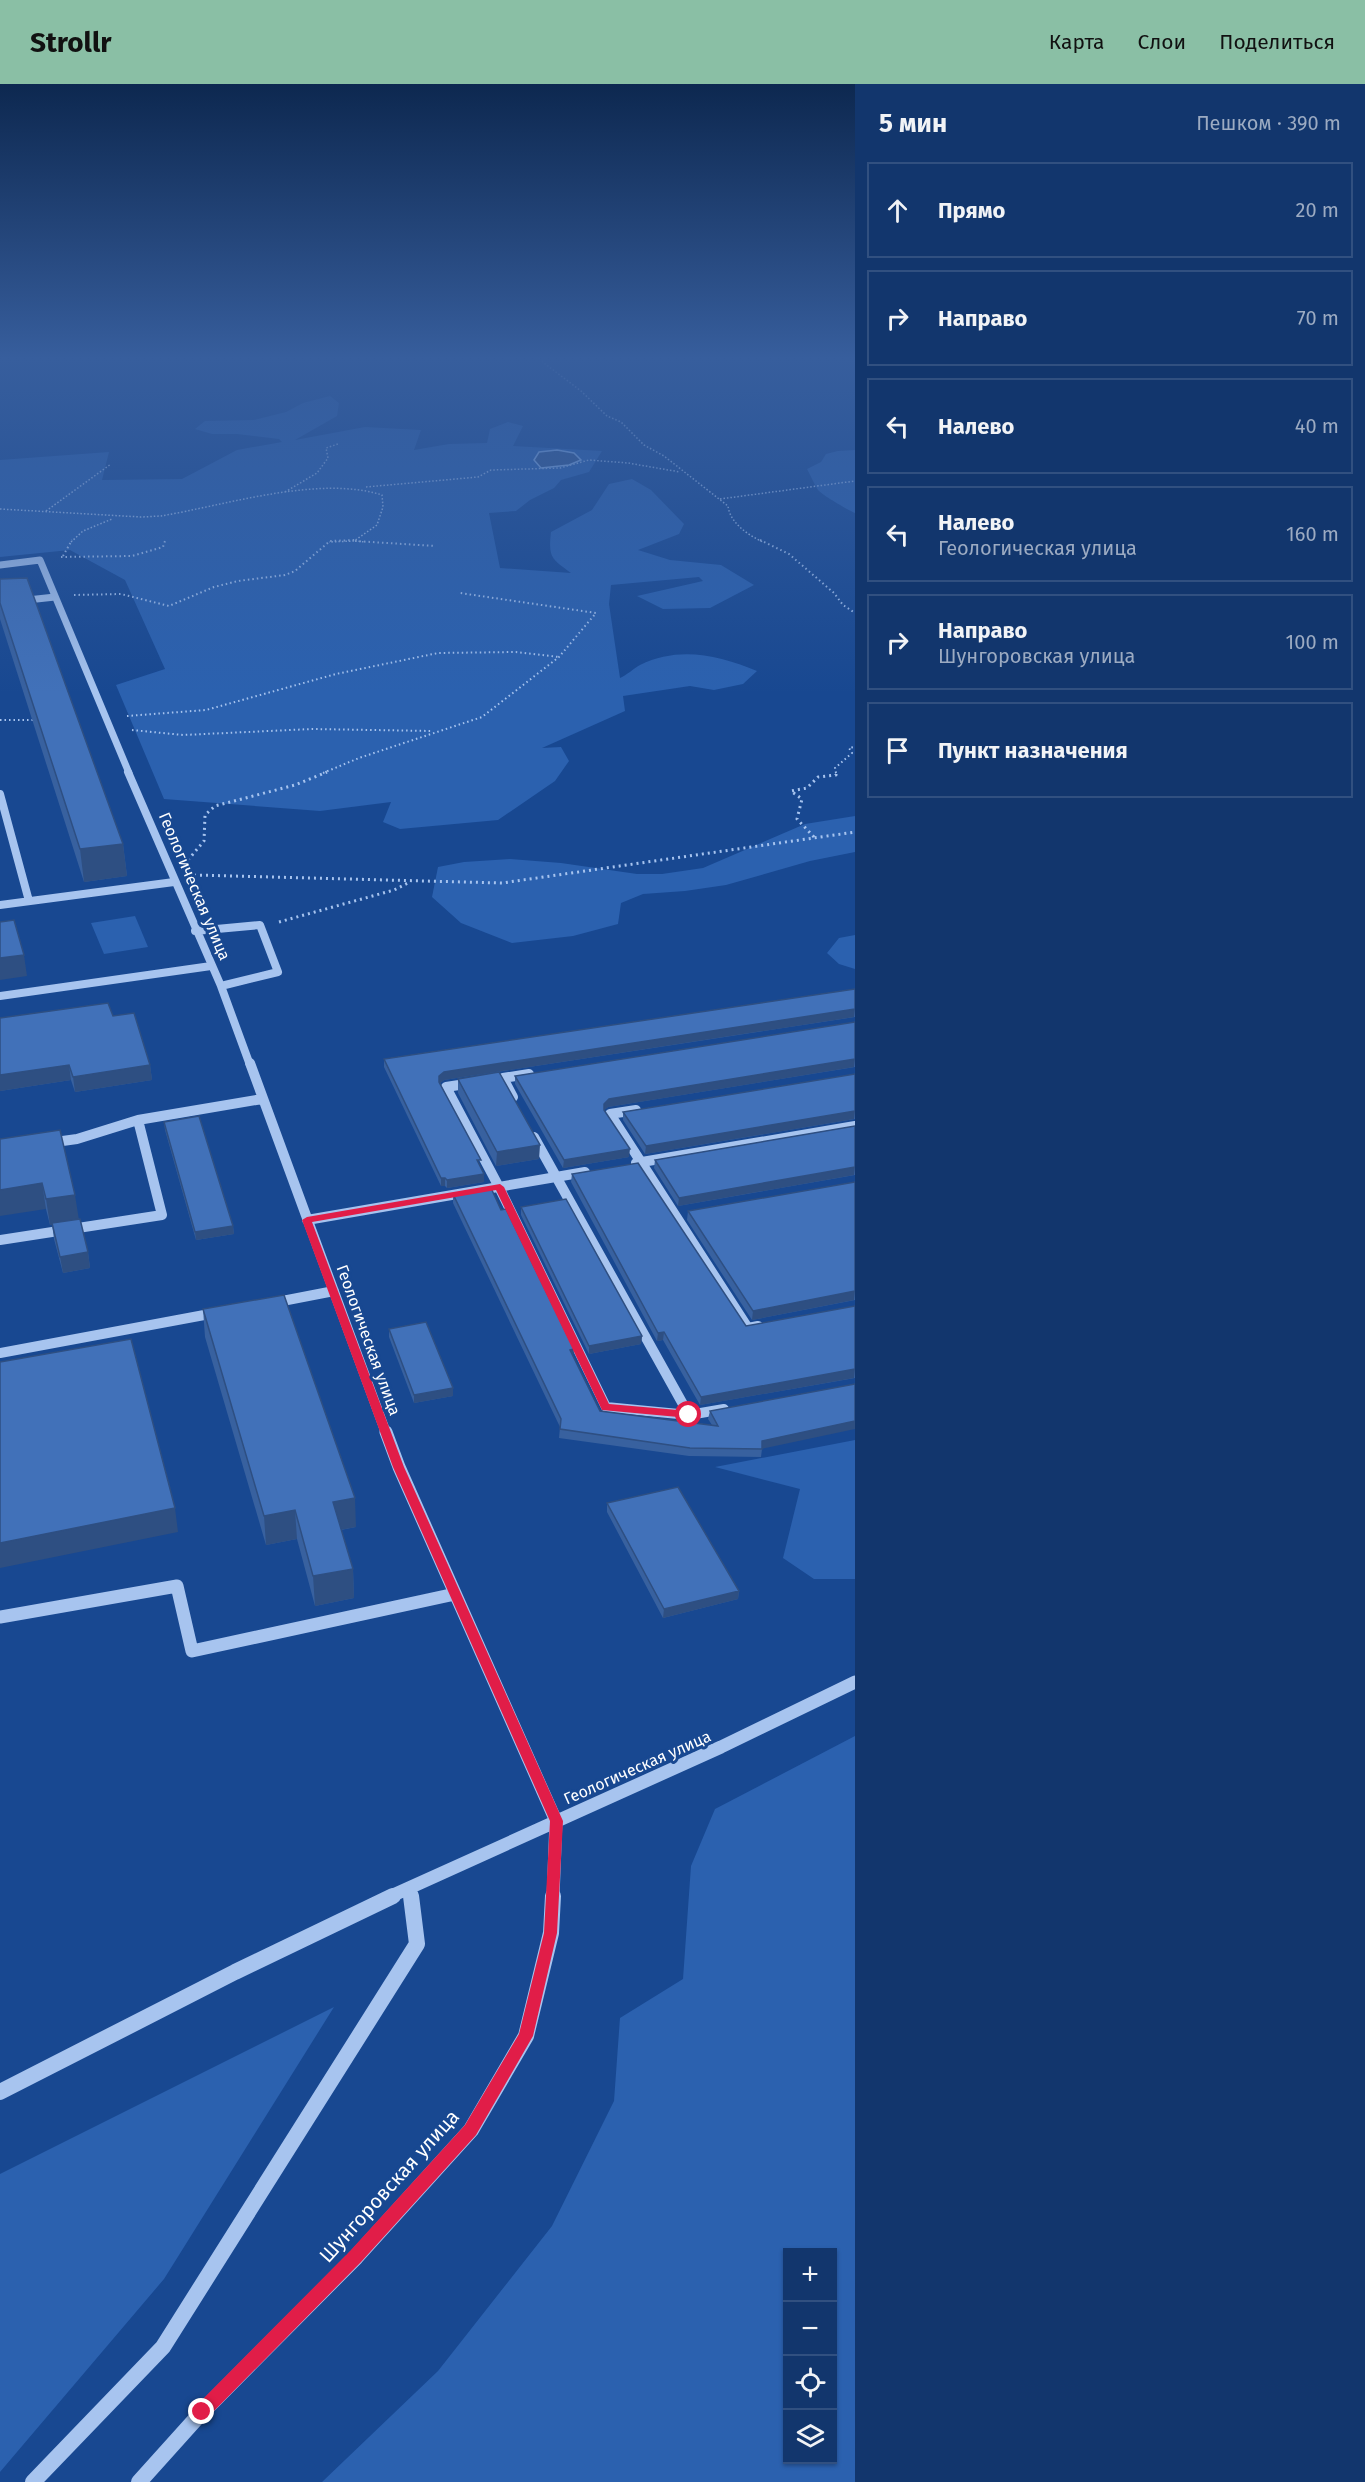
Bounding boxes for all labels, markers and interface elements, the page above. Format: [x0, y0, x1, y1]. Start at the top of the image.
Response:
text: Strollr [30, 26, 111, 59]
text: Карта [1049, 29, 1105, 55]
text: Слои [1138, 29, 1186, 55]
text: Поделиться [1219, 29, 1335, 55]
text: 5 мин [879, 108, 947, 139]
text: Пешком · 390 m [1196, 111, 1341, 135]
icon: ahead [881, 194, 914, 227]
text: Прямо [938, 197, 1005, 224]
text: 20 m [1296, 198, 1339, 222]
icon: right [881, 302, 914, 335]
text: Направо [938, 305, 1027, 332]
text: 70 m [1297, 306, 1339, 330]
icon: left [881, 410, 914, 443]
text: Налево [938, 413, 1014, 440]
text: 40 m [1295, 414, 1339, 438]
text: Налево [938, 509, 1014, 536]
icon: left [881, 518, 914, 551]
text: 160 m [1286, 522, 1339, 546]
text: Геологическая улица [938, 536, 1137, 560]
text: Направо [938, 617, 1027, 644]
icon: right [881, 626, 914, 659]
text: 100 m [1286, 630, 1339, 654]
text: Шунгоровская улица [938, 644, 1135, 668]
icon: arrive [881, 734, 914, 767]
text: Пункт назначения [938, 737, 1128, 764]
street label: Геологическая улица [155, 809, 234, 963]
street label: Геологическая улица [332, 1262, 405, 1418]
route start [675, 1401, 701, 1427]
street label: Геологическая улица [561, 1726, 714, 1808]
street label: Шунгоровская улица [314, 2105, 464, 2267]
map controls [783, 2248, 837, 2464]
button: + [783, 2248, 837, 2302]
button: − [783, 2302, 837, 2356]
button: locate [783, 2356, 837, 2410]
route end [188, 2398, 214, 2424]
button: layers [783, 2410, 837, 2464]

